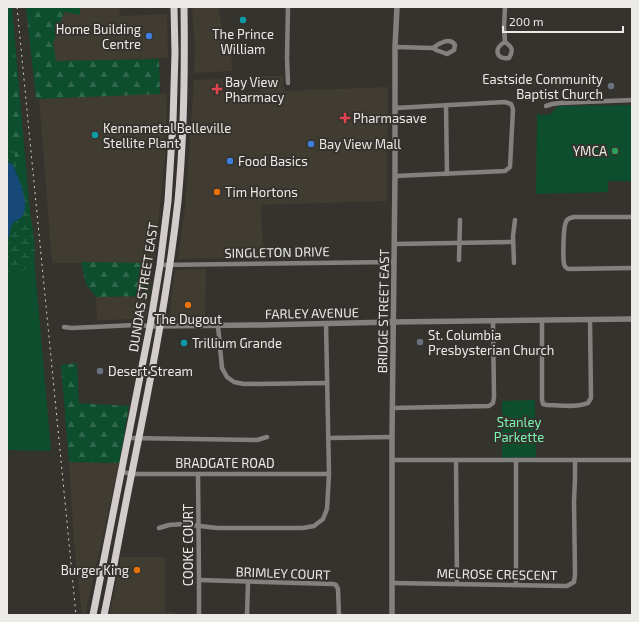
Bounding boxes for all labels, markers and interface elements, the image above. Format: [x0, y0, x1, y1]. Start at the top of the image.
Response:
scale bar [503, 8, 623, 34]
text: 200 m [509, 14, 543, 28]
marker: The Prince William [238, 15, 248, 25]
place label: Home Building Centre [56, 21, 141, 52]
place label: The Prince William [212, 26, 274, 57]
marker: Home Building Centre [144, 31, 154, 41]
place label: Eastside Community Baptist Church [482, 71, 603, 102]
place label: Bay View Pharmacy [225, 74, 284, 105]
marker: Eastside Community Baptist Church [606, 81, 616, 91]
marker: Bay View Pharmacy [212, 84, 222, 94]
place label: Pharmasave [353, 110, 427, 126]
marker: Pharmasave [340, 113, 350, 123]
place label: Kennametal Belleville Stellite Plant [103, 120, 231, 151]
marker: Kennametal Belleville Stellite Plant [90, 130, 100, 140]
place label: Bay View Mall [319, 136, 401, 152]
marker: Bay View Mall [306, 139, 316, 149]
place label: YMCA [573, 143, 607, 159]
marker: YMCA [610, 146, 620, 156]
place label: Food Basics [238, 153, 308, 169]
marker: Food Basics [225, 156, 235, 166]
place label: Tim Hortons [225, 184, 298, 200]
marker: Tim Hortons [212, 187, 222, 197]
street label: DUNDAS STREET EAST [125, 221, 161, 353]
street label: SINGLETON DRIVE [224, 243, 330, 261]
street label: BRIDGE STREET EAST [374, 248, 392, 373]
marker: The Dugout [183, 300, 193, 310]
street label: FARLEY AVENUE [265, 304, 359, 322]
place label: The Dugout [154, 311, 222, 327]
place label: St. Columbia Presbysterian Church [428, 327, 554, 358]
place label: Trillium Grande [192, 335, 282, 351]
marker: St. Columbia Presbysterian Church [415, 337, 425, 347]
marker: Trillium Grande [179, 338, 189, 348]
place label: Desert Stream [108, 363, 193, 379]
marker: Desert Stream [95, 366, 105, 376]
park label: Stanley Parkette [494, 414, 544, 445]
street label: BRADGATE ROAD [175, 455, 275, 471]
street label: COOKE COURT [180, 503, 196, 586]
place label: Burger King [61, 562, 129, 578]
street label: BRIMLEY COURT [235, 563, 331, 583]
marker: Burger King [132, 565, 142, 575]
street label: MELROSE CRESCENT [436, 565, 558, 583]

